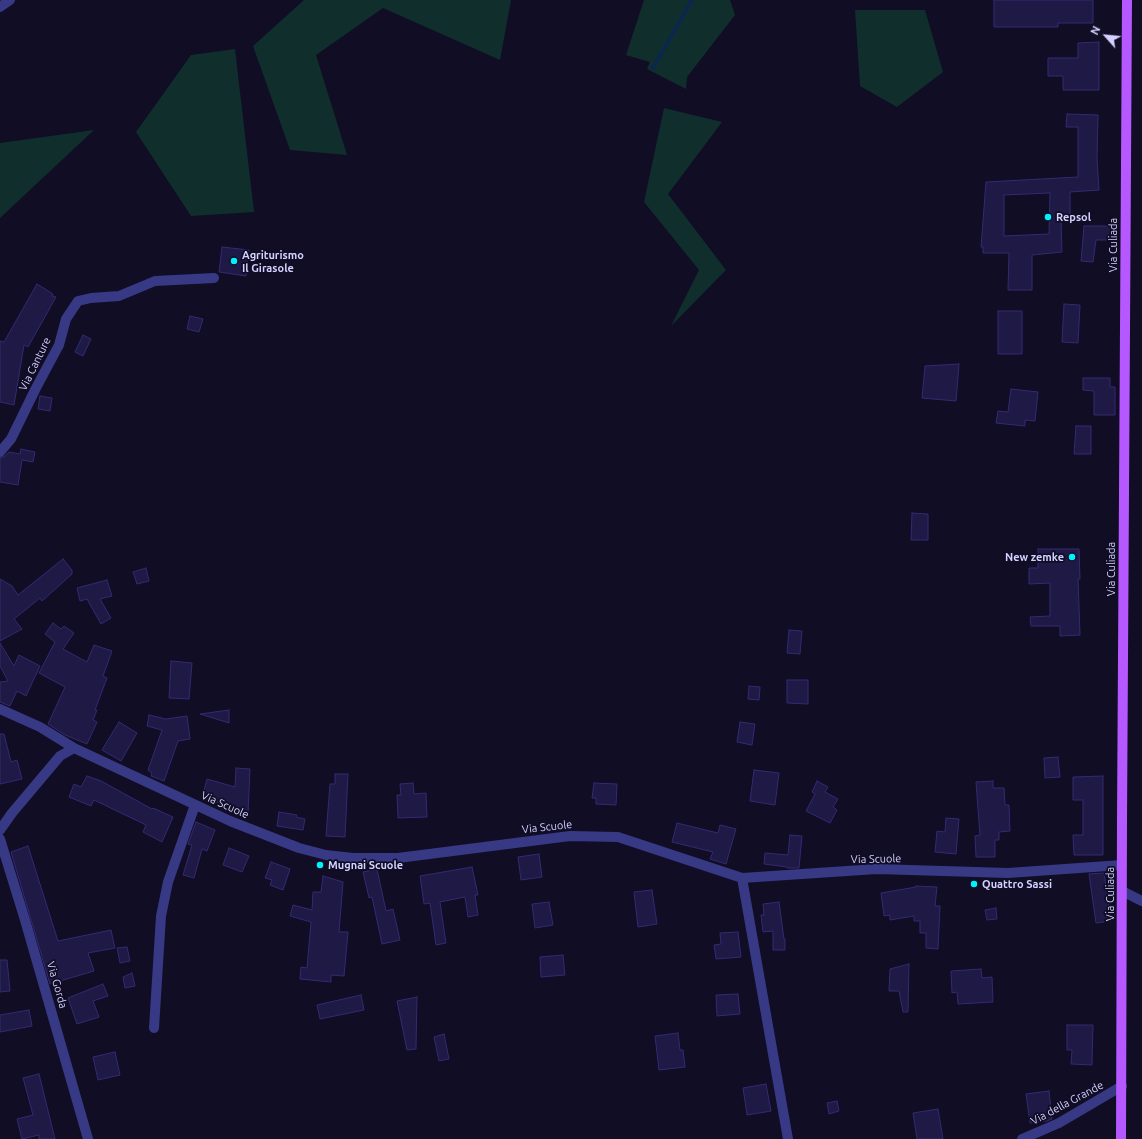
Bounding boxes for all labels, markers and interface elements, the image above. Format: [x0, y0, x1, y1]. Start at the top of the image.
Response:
north arrow [1086, 16, 1126, 56]
text: N [1088, 24, 1103, 37]
place label: Repsol [1056, 210, 1091, 224]
marker: Repsol [1043, 212, 1053, 222]
street label: Via Culiada [1106, 218, 1120, 272]
place label: Agriturismo Il Girasole [242, 248, 304, 274]
marker: Agriturismo Il Girasole [229, 256, 239, 266]
street label: Via Canture [16, 335, 54, 393]
street label: Via Culiada [1104, 542, 1118, 596]
place label: New zemke [1005, 550, 1064, 564]
marker: New zemke [1067, 552, 1077, 562]
street label: Via Scuole [199, 789, 251, 821]
street label: Via Scuole [521, 818, 573, 836]
street label: Via Scuole [851, 852, 901, 866]
place label: Mugnai Scuole [328, 858, 403, 872]
marker: Mugnai Scuole [315, 860, 325, 870]
street label: Via Culiada [1103, 867, 1117, 921]
place label: Quattro Sassi [982, 877, 1052, 891]
marker: Quattro Sassi [969, 879, 979, 889]
street label: Via Gorda [44, 960, 70, 1010]
street label: Via della Grande [1028, 1078, 1106, 1128]

